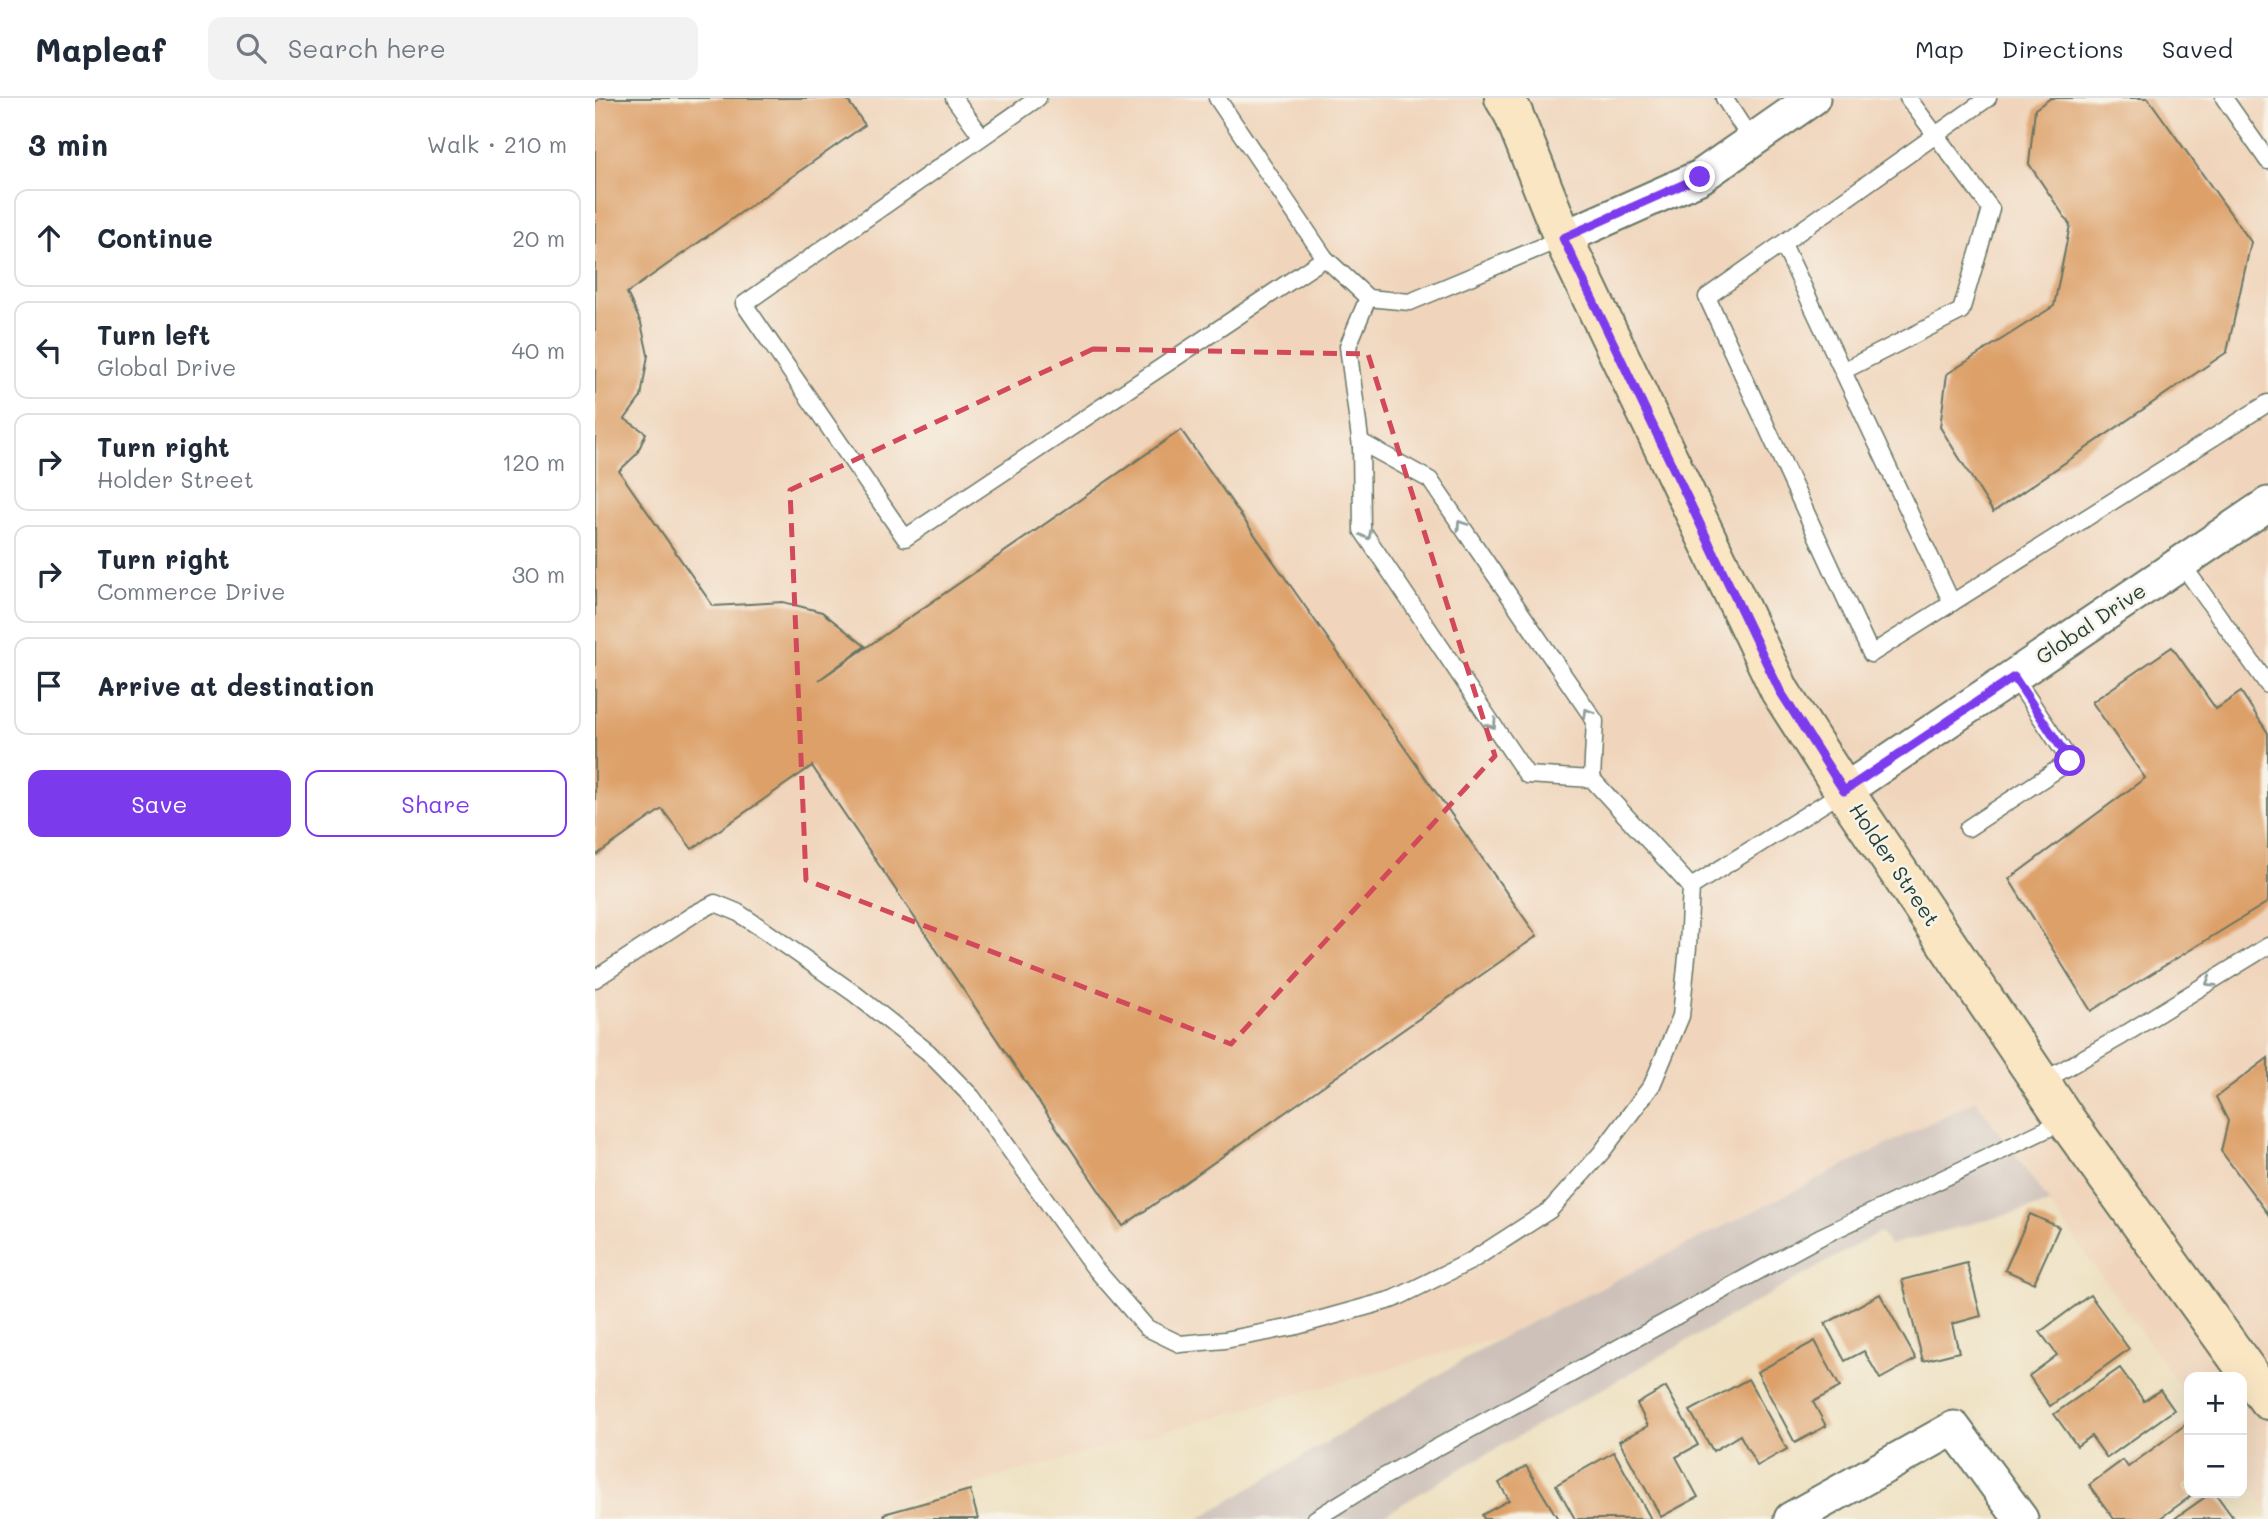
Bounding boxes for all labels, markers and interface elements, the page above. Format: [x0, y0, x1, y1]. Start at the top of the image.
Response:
search box [208, 17, 698, 80]
text: Mapleaf [35, 27, 166, 70]
icon: search [232, 29, 270, 67]
text: Search here [288, 31, 446, 65]
text: Map [1915, 33, 1964, 64]
text: Directions [2002, 33, 2124, 64]
text: Saved [2162, 33, 2233, 64]
text: 3 min [28, 124, 108, 164]
text: Walk · 210 m [427, 129, 567, 159]
route end [1684, 161, 1715, 192]
icon: ahead [30, 219, 68, 257]
text: Continue [97, 221, 213, 255]
text: 20 m [512, 223, 565, 253]
text: Turn left [97, 318, 210, 352]
icon: left [30, 331, 68, 369]
text: 40 m [512, 335, 565, 365]
text: Global Drive [97, 352, 236, 382]
text: Turn right [97, 430, 230, 464]
icon: right [30, 443, 68, 481]
text: 120 m [502, 447, 565, 477]
text: Holder Street [97, 464, 254, 494]
one-way arrow [1457, 520, 1469, 533]
one-way arrow [1358, 527, 1372, 540]
text: Turn right [97, 542, 230, 576]
icon: right [30, 555, 68, 593]
text: 30 m [512, 559, 565, 589]
text: Commerce Drive [97, 576, 285, 606]
street label: Global Drive [2030, 576, 2150, 670]
icon: arrive [30, 667, 68, 705]
text: Arrive at destination [97, 669, 374, 703]
one-way arrow [1583, 708, 1596, 721]
one-way arrow [1484, 716, 1497, 729]
route start [2054, 745, 2085, 776]
button: Save [28, 770, 291, 837]
button: Share [305, 770, 567, 837]
street label: Holder Street [1844, 797, 1946, 931]
one-way arrow [2204, 973, 2217, 986]
map controls [2184, 1372, 2247, 1498]
button: + [2184, 1372, 2247, 1435]
button: − [2184, 1435, 2247, 1498]

